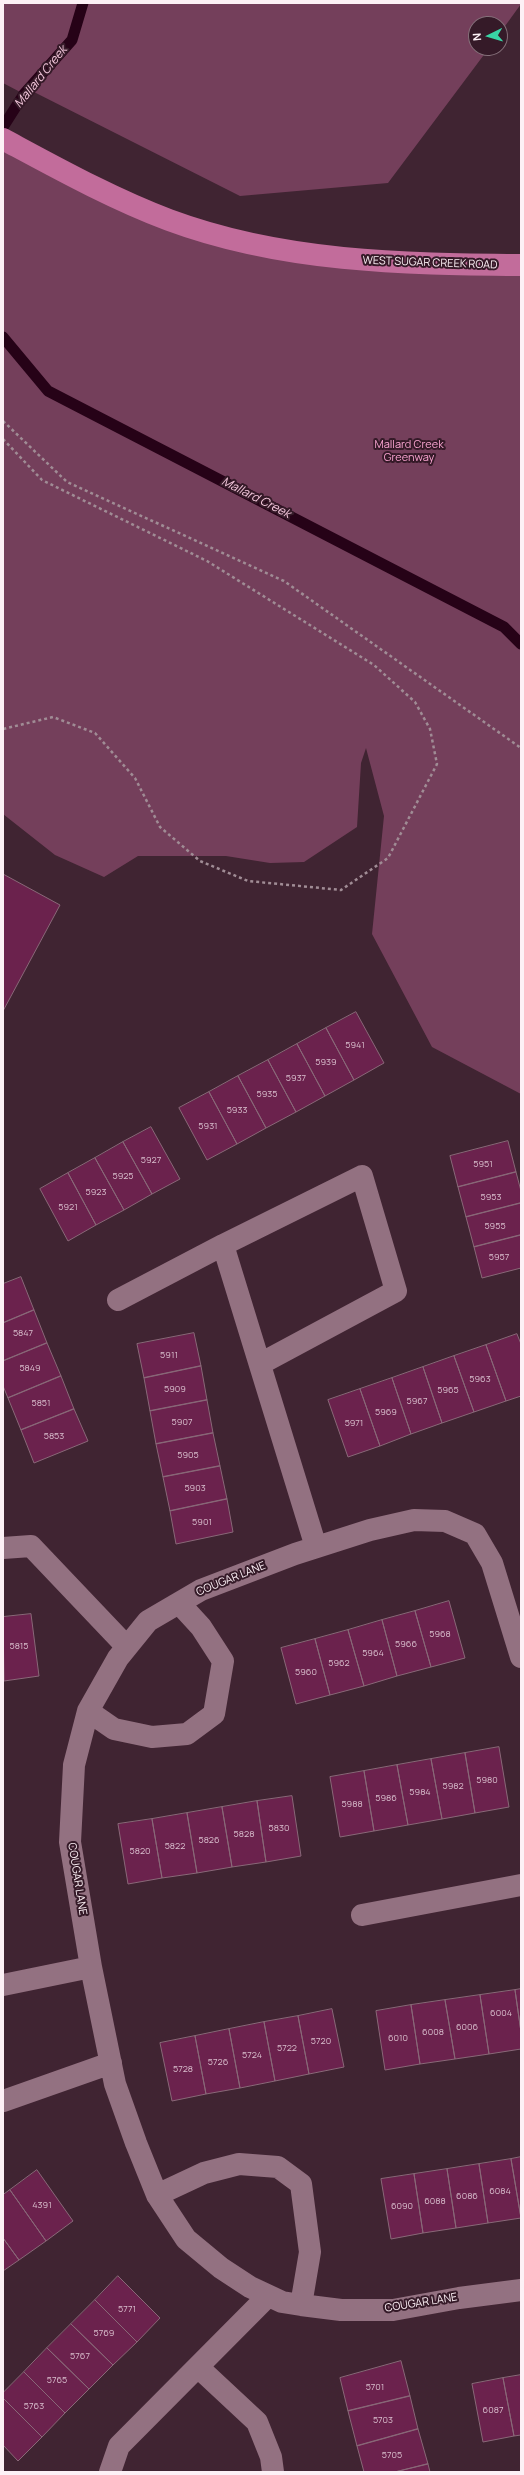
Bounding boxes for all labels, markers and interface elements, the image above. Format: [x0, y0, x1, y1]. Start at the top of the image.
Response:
north arrow [468, 16, 508, 56]
text: N [469, 32, 484, 42]
water label: Mallard Creek [12, 43, 70, 111]
street label: WEST SUGAR CREEK ROAD [362, 254, 498, 272]
park label: Mallard Creek Greenway [374, 438, 444, 464]
water label: Mallard Creek [219, 474, 293, 522]
house number: 5941 [345, 1040, 365, 1050]
house number: 5939 [315, 1057, 337, 1067]
house number: 5937 [286, 1073, 306, 1083]
house number: 5935 [257, 1089, 277, 1099]
house number: 5933 [227, 1105, 247, 1115]
house number: 5931 [198, 1121, 218, 1131]
house number: 5927 [141, 1155, 161, 1165]
house number: 5951 [473, 1159, 493, 1169]
house number: 5925 [112, 1171, 134, 1181]
house number: 5923 [86, 1187, 106, 1197]
house number: 5953 [481, 1192, 501, 1202]
house number: 5921 [58, 1202, 78, 1212]
house number: 5955 [484, 1221, 506, 1231]
house number: 5957 [489, 1252, 509, 1262]
house number: 5847 [13, 1328, 33, 1338]
house number: 5911 [160, 1350, 178, 1360]
house number: 5849 [19, 1363, 41, 1373]
house number: 5963 [469, 1374, 491, 1384]
house number: 5909 [164, 1384, 186, 1394]
house number: 5965 [437, 1385, 459, 1395]
house number: 5967 [407, 1396, 427, 1406]
house number: 5851 [31, 1398, 51, 1408]
house number: 5969 [375, 1407, 397, 1417]
house number: 5907 [172, 1417, 192, 1427]
house number: 5971 [345, 1418, 363, 1428]
house number: 5853 [44, 1431, 64, 1441]
house number: 5905 [177, 1450, 199, 1460]
house number: 5903 [184, 1483, 206, 1493]
house number: 5901 [192, 1517, 212, 1527]
street label: COUGAR LANE [194, 1559, 268, 1599]
house number: 5968 [429, 1629, 451, 1639]
house number: 5966 [395, 1639, 417, 1649]
house number: 5815 [9, 1641, 29, 1651]
house number: 5964 [362, 1648, 384, 1658]
house number: 5962 [328, 1658, 350, 1668]
house number: 5960 [295, 1667, 317, 1677]
house number: 5980 [476, 1775, 498, 1785]
house number: 5982 [442, 1781, 464, 1791]
house number: 5984 [409, 1787, 431, 1797]
house number: 5986 [375, 1793, 397, 1803]
house number: 5988 [341, 1799, 363, 1809]
house number: 5830 [269, 1823, 289, 1833]
house number: 5828 [234, 1829, 254, 1839]
house number: 5826 [198, 1835, 220, 1845]
house number: 5822 [165, 1841, 185, 1851]
street label: COUGAR LANE [65, 1842, 89, 1916]
house number: 5820 [129, 1846, 151, 1856]
house number: 6004 [490, 2008, 512, 2018]
house number: 6006 [456, 2022, 478, 2032]
house number: 6008 [422, 2027, 444, 2037]
house number: 6010 [388, 2033, 408, 2043]
house number: 5720 [311, 2036, 331, 2046]
house number: 5722 [277, 2043, 297, 2053]
house number: 5724 [242, 2050, 262, 2060]
house number: 5726 [208, 2057, 228, 2067]
house number: 5728 [173, 2064, 193, 2074]
house number: 6084 [489, 2186, 511, 2196]
house number: 6086 [456, 2191, 478, 2201]
house number: 6088 [424, 2196, 446, 2206]
house number: 4391 [32, 2200, 52, 2210]
house number: 6090 [391, 2201, 413, 2211]
street label: COUGAR LANE [384, 2291, 458, 2315]
house number: 5771 [118, 2304, 136, 2314]
house number: 5769 [94, 2328, 114, 2338]
house number: 5767 [70, 2351, 90, 2361]
house number: 5765 [47, 2375, 67, 2385]
house number: 5701 [366, 2382, 384, 2392]
house number: 5763 [24, 2401, 44, 2411]
house number: 6087 [483, 2405, 503, 2415]
house number: 5703 [373, 2415, 393, 2425]
house number: 5705 [382, 2450, 402, 2460]

